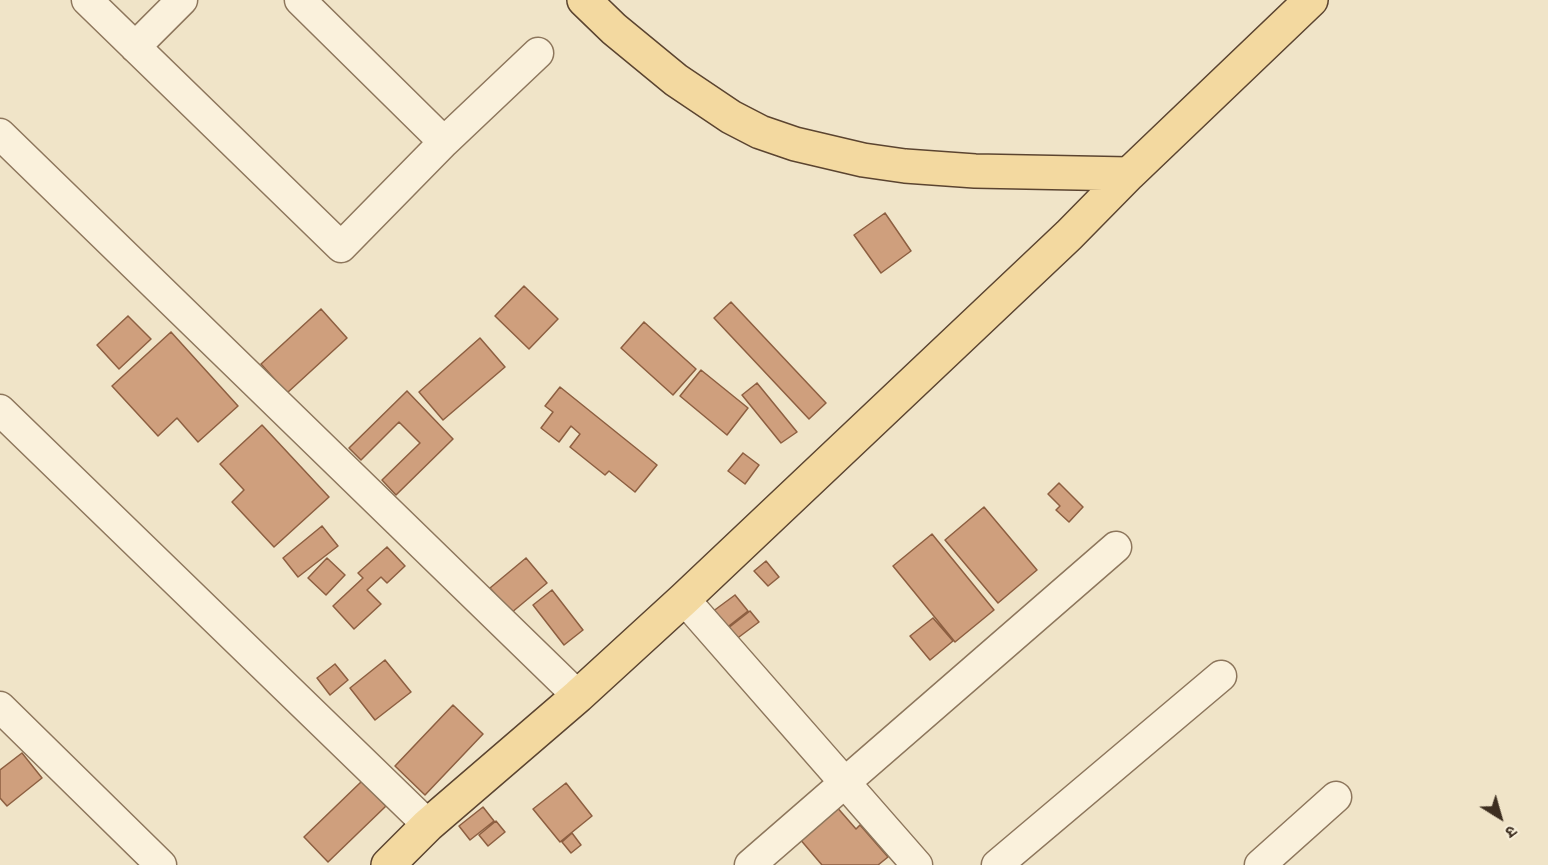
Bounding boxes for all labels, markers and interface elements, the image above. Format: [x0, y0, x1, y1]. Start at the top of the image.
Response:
north arrow [1470, 787, 1530, 847]
text: उ [1502, 821, 1521, 842]

